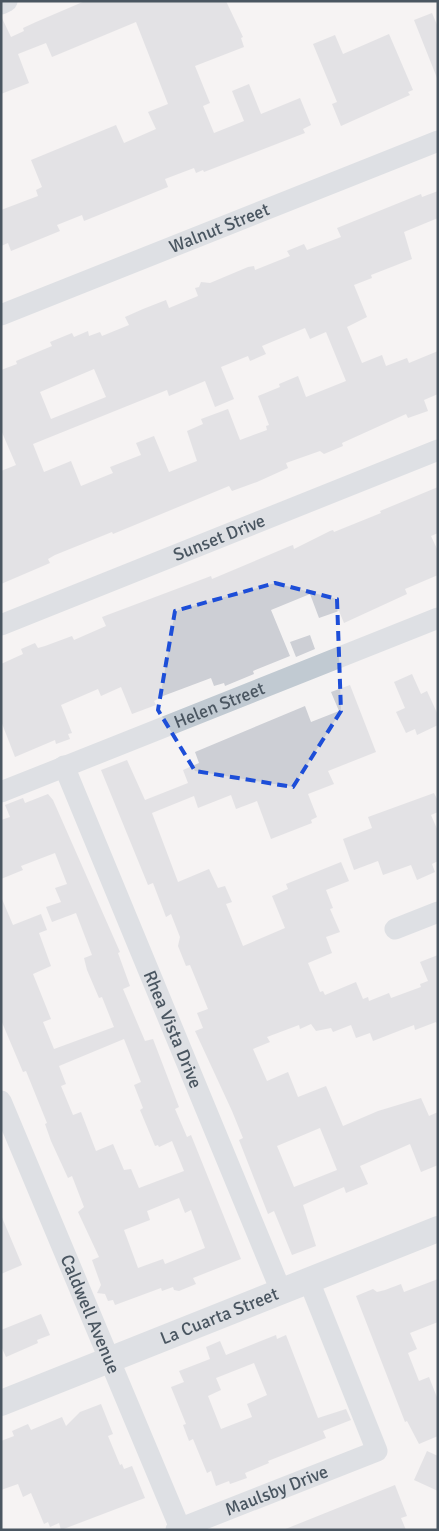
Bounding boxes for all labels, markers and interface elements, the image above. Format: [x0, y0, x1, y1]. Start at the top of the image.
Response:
street label: Walnut Street [166, 198, 273, 258]
street label: Sunset Drive [170, 509, 268, 566]
street label: Helen Street [171, 677, 268, 733]
street label: Rhea Vista Drive [139, 967, 207, 1092]
street label: Caldwell Avenue [56, 1251, 125, 1377]
street label: La Cuarta Street [157, 1283, 282, 1349]
street label: Maulsby Drive [222, 1460, 331, 1521]

